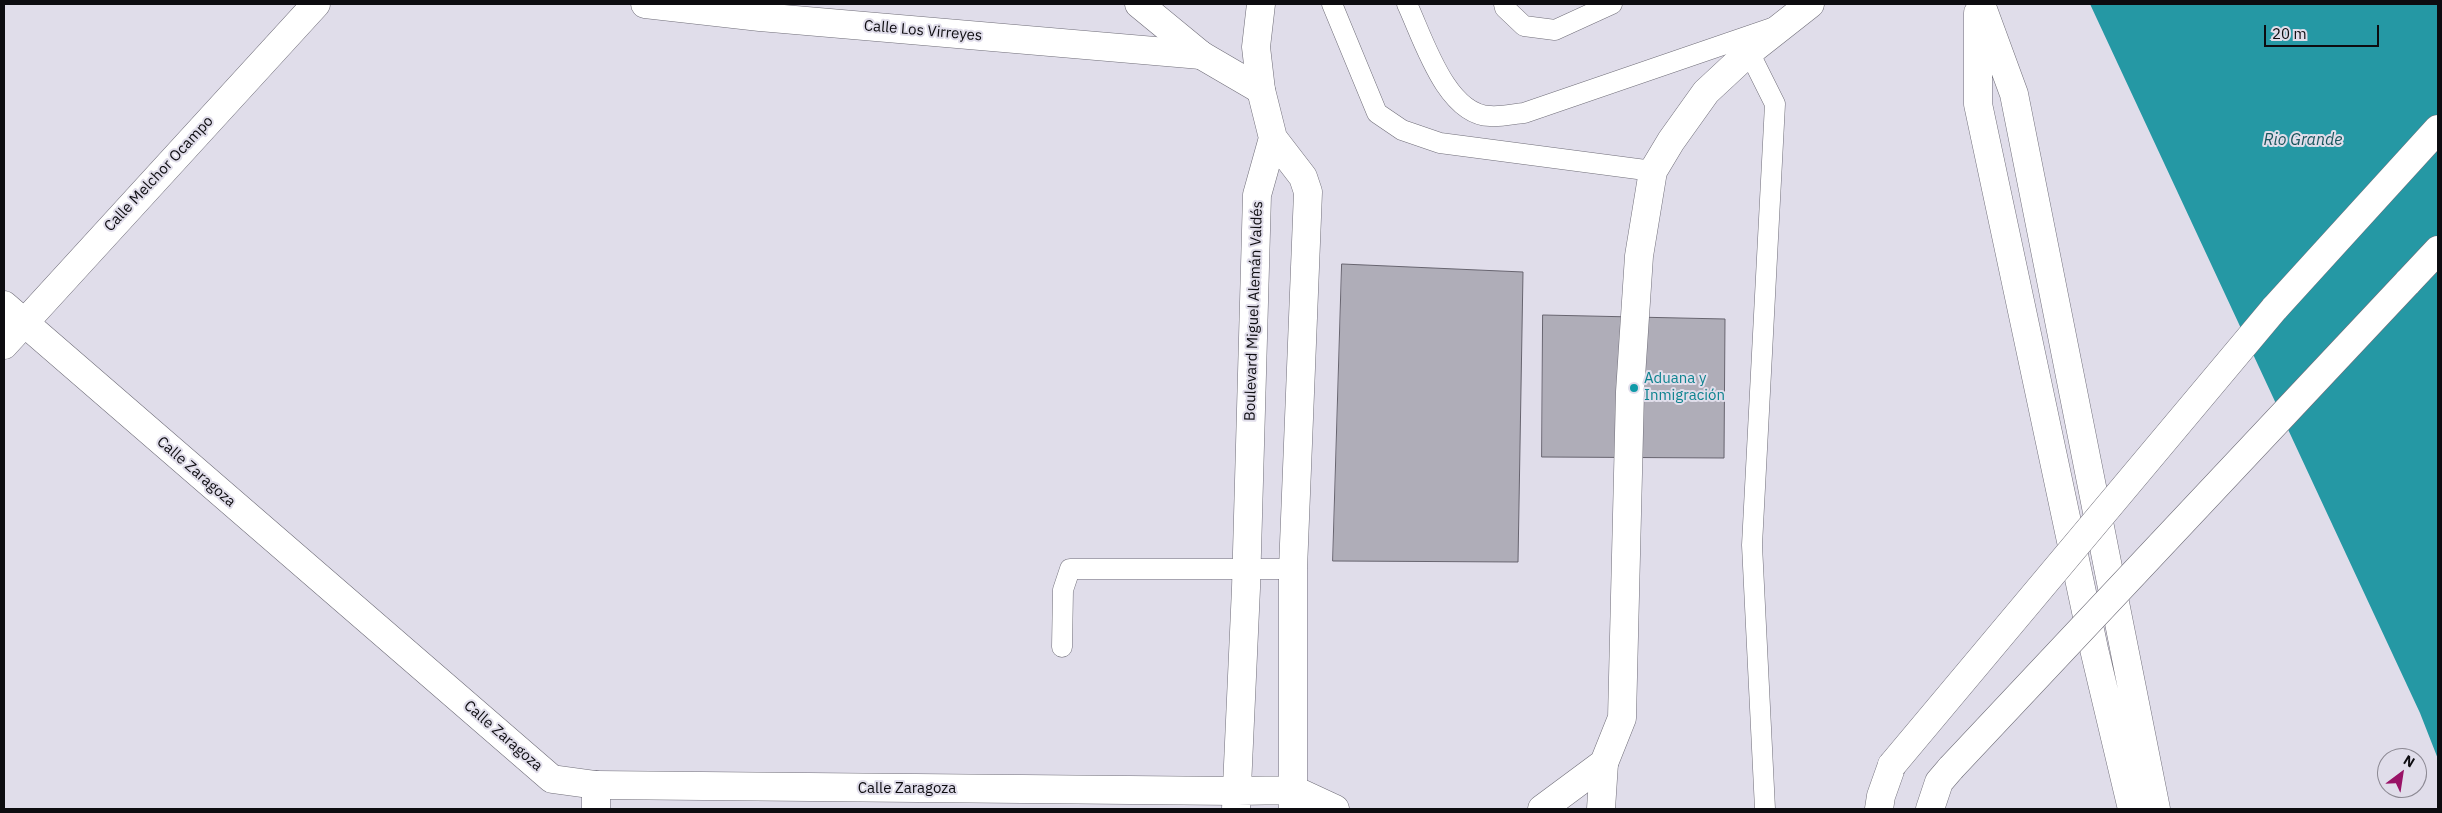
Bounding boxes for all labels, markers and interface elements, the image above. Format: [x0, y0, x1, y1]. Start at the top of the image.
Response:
scale bar [2267, 15, 2382, 47]
street label: Calle Los Virreyes [863, 17, 983, 45]
text: 20 m [2272, 24, 2307, 43]
street label: Calle Melchor Ocampo [101, 112, 217, 236]
water label: Rio Grande [2264, 130, 2342, 150]
street label: Boulevard Miguel Alemán Valdés [1241, 201, 1267, 421]
place label: Aduana y Inmigración [1644, 370, 1725, 405]
marker: Aduana y Inmigración [1628, 382, 1640, 394]
street label: Calle Zaragoza [153, 433, 239, 511]
street label: Calle Zaragoza [460, 697, 546, 775]
north arrow [2377, 748, 2427, 798]
text: N [2400, 751, 2418, 771]
street label: Calle Zaragoza [858, 780, 956, 798]

